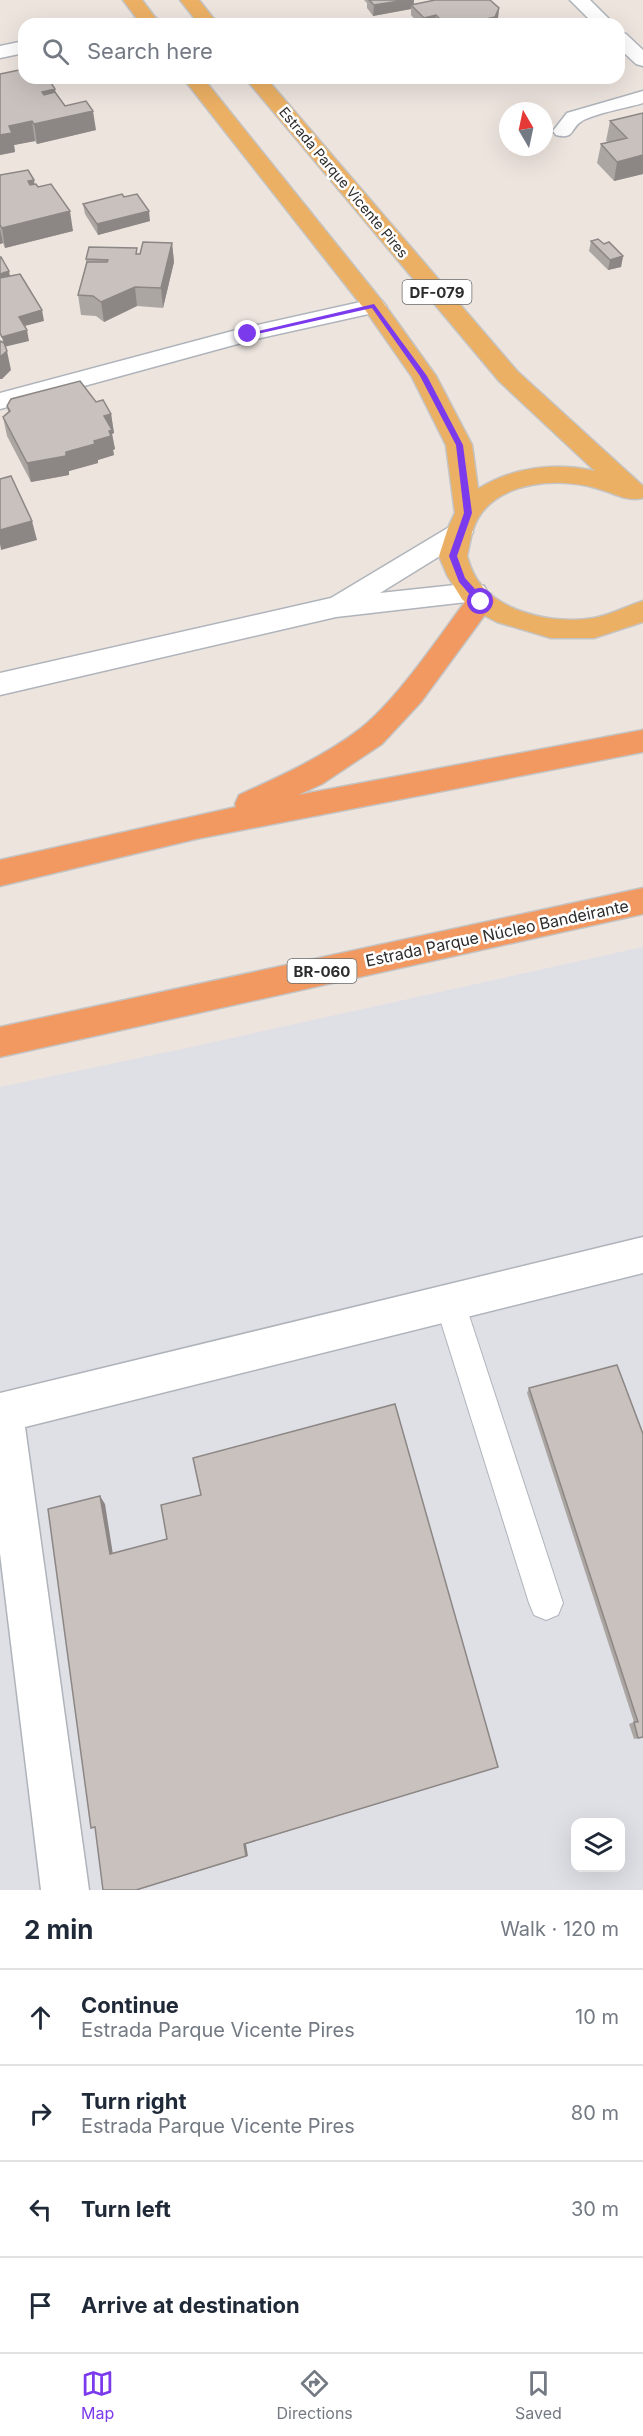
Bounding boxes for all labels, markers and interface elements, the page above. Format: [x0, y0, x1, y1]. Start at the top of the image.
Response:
search box [18, 18, 625, 84]
icon: search [39, 35, 72, 68]
text: Search here [87, 38, 213, 64]
north arrow [499, 102, 553, 156]
street label: Estrada Parque Vicente Pires [276, 103, 412, 261]
road number: DF-079 [402, 280, 472, 304]
route end [234, 320, 260, 346]
route start [467, 588, 493, 614]
street label: Estrada Parque Núcleo Bandeirante [364, 895, 630, 971]
road number: BR-060 [288, 959, 356, 983]
map controls [571, 1818, 625, 1872]
button: layers [571, 1818, 625, 1872]
text: 2 min [24, 1914, 94, 1945]
text: Walk · 120 m [500, 1917, 619, 1941]
text: Continue [81, 1992, 179, 2018]
icon: ahead [24, 2001, 57, 2034]
text: 10 m [575, 2005, 619, 2029]
text: Estrada Parque Vicente Pires [81, 2018, 355, 2042]
text: Turn right [81, 2088, 187, 2114]
icon: right [24, 2097, 57, 2130]
text: 80 m [571, 2101, 619, 2125]
text: Estrada Parque Vicente Pires [81, 2114, 355, 2138]
icon: left [24, 2193, 57, 2226]
text: Turn left [81, 2196, 171, 2222]
text: 30 m [571, 2197, 619, 2221]
icon: arrive [24, 2289, 57, 2322]
text: Arrive at destination [81, 2292, 300, 2318]
tab: Map [81, 2367, 114, 2423]
tab: Directions [277, 2367, 353, 2423]
tab: Saved [515, 2367, 562, 2423]

